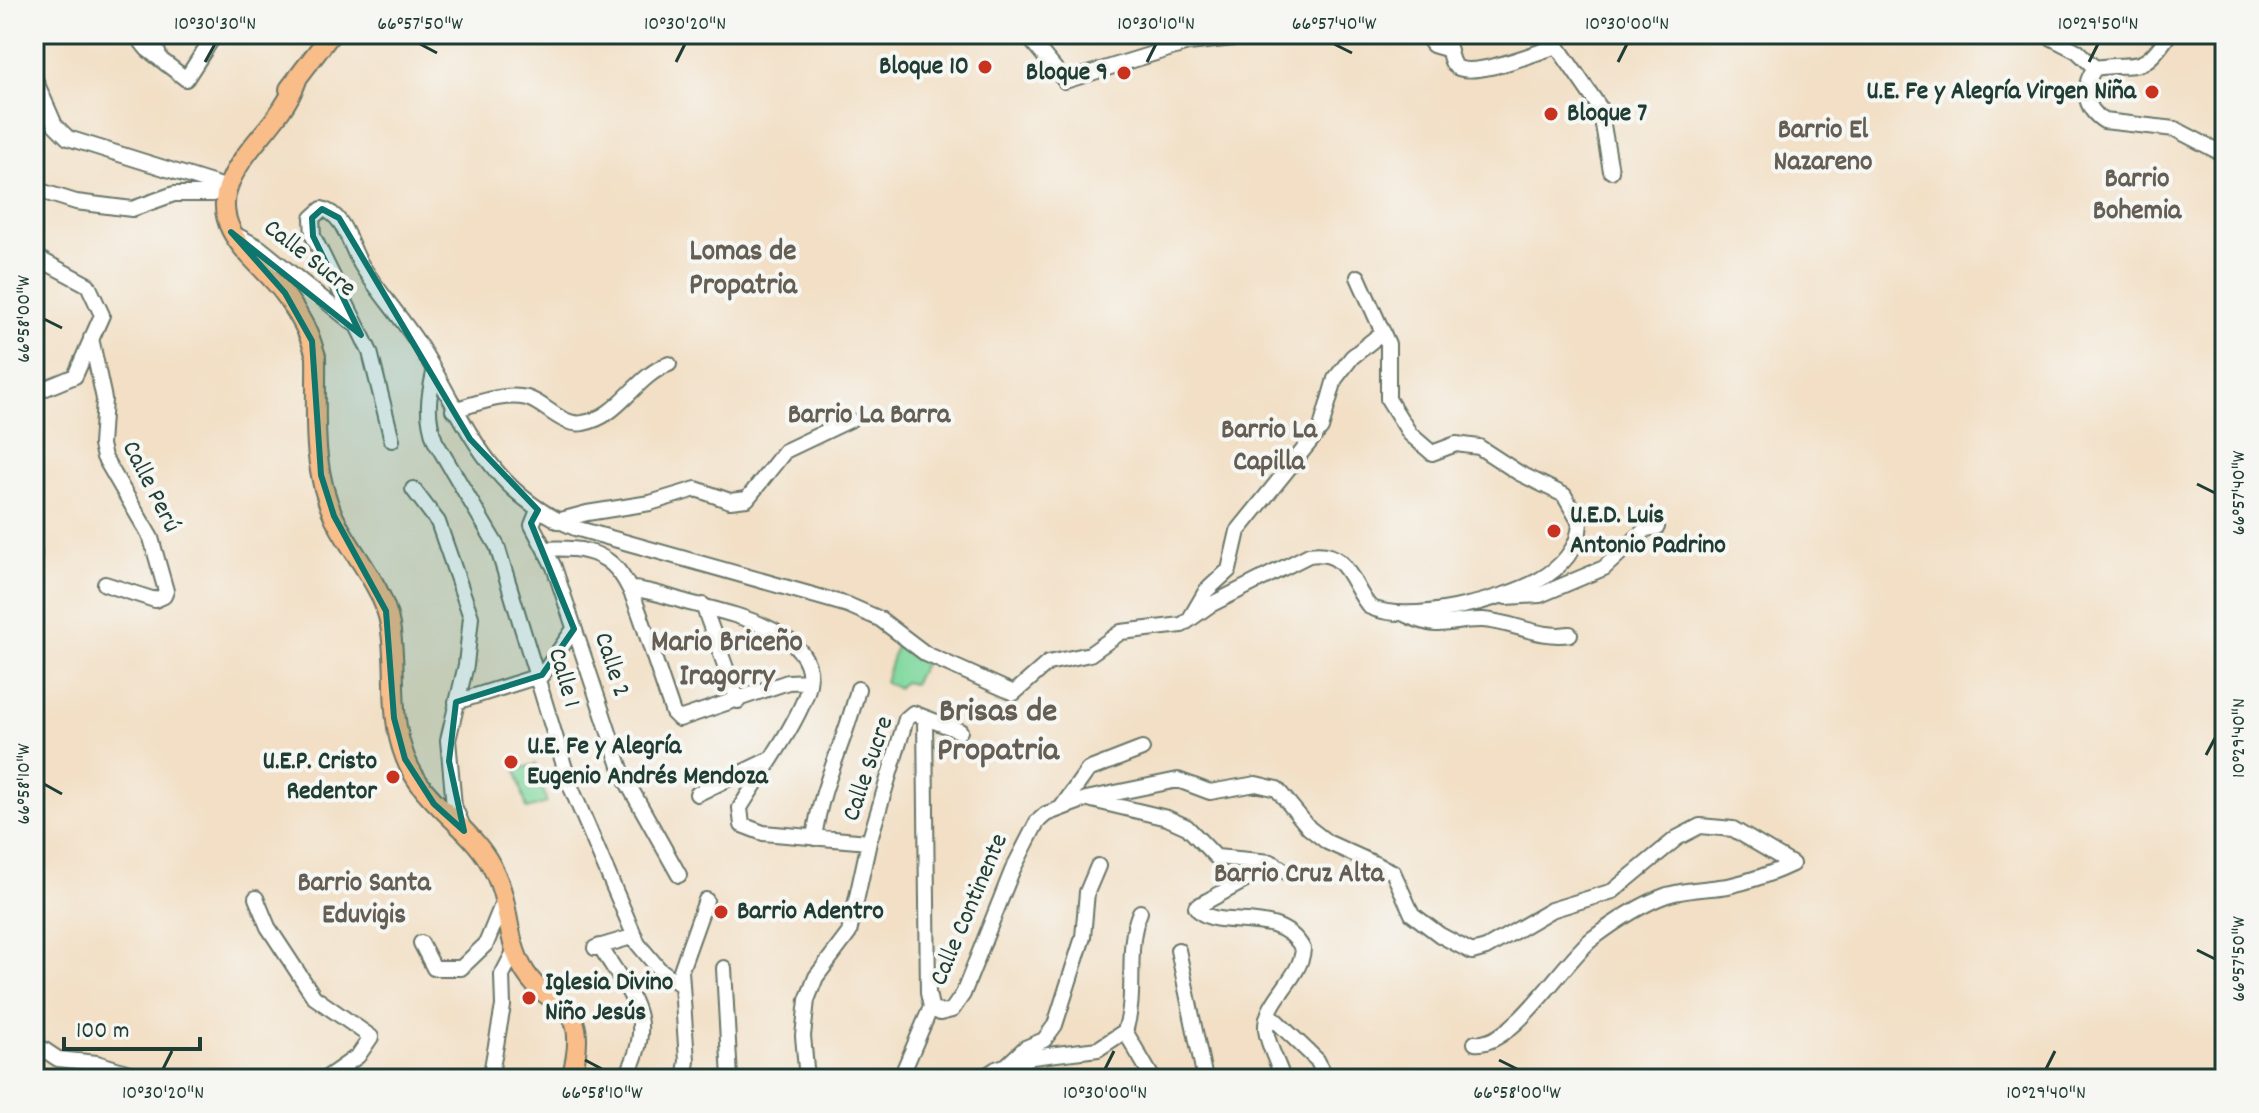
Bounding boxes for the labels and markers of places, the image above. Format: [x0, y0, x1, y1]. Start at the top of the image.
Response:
place label: Bloque 10 [879, 49, 969, 86]
place label: Bloque 9 [1026, 55, 1108, 92]
marker: Bloque 10 [976, 58, 994, 76]
marker: Bloque 9 [1115, 64, 1133, 82]
place label: U.E. Fe y Alegría Virgen Niña [1866, 74, 2137, 111]
marker: U.E. Fe y Alegría Virgen Niña [2143, 83, 2161, 101]
place label: Bloque 7 [1567, 96, 1647, 133]
marker: Bloque 7 [1542, 105, 1560, 123]
place label: U.E.D. Luis Antonio Padrino [1570, 498, 1726, 565]
marker: U.E.D. Luis Antonio Padrino [1545, 522, 1563, 540]
place label: U.E. Fe y Alegría Eugenio Andrés Mendoza [527, 729, 769, 796]
place label: U.E.P. Cristo Redentor [263, 744, 377, 811]
marker: U.E. Fe y Alegría Eugenio Andrés Mendoza [502, 753, 520, 771]
marker: U.E.P. Cristo Redentor [384, 768, 402, 786]
place label: Barrio Adentro [737, 894, 884, 931]
marker: Barrio Adentro [712, 903, 730, 921]
place label: Iglesia Divino Niño Jesús [545, 965, 674, 1032]
marker: Iglesia Divino Niño Jesús [520, 989, 538, 1007]

